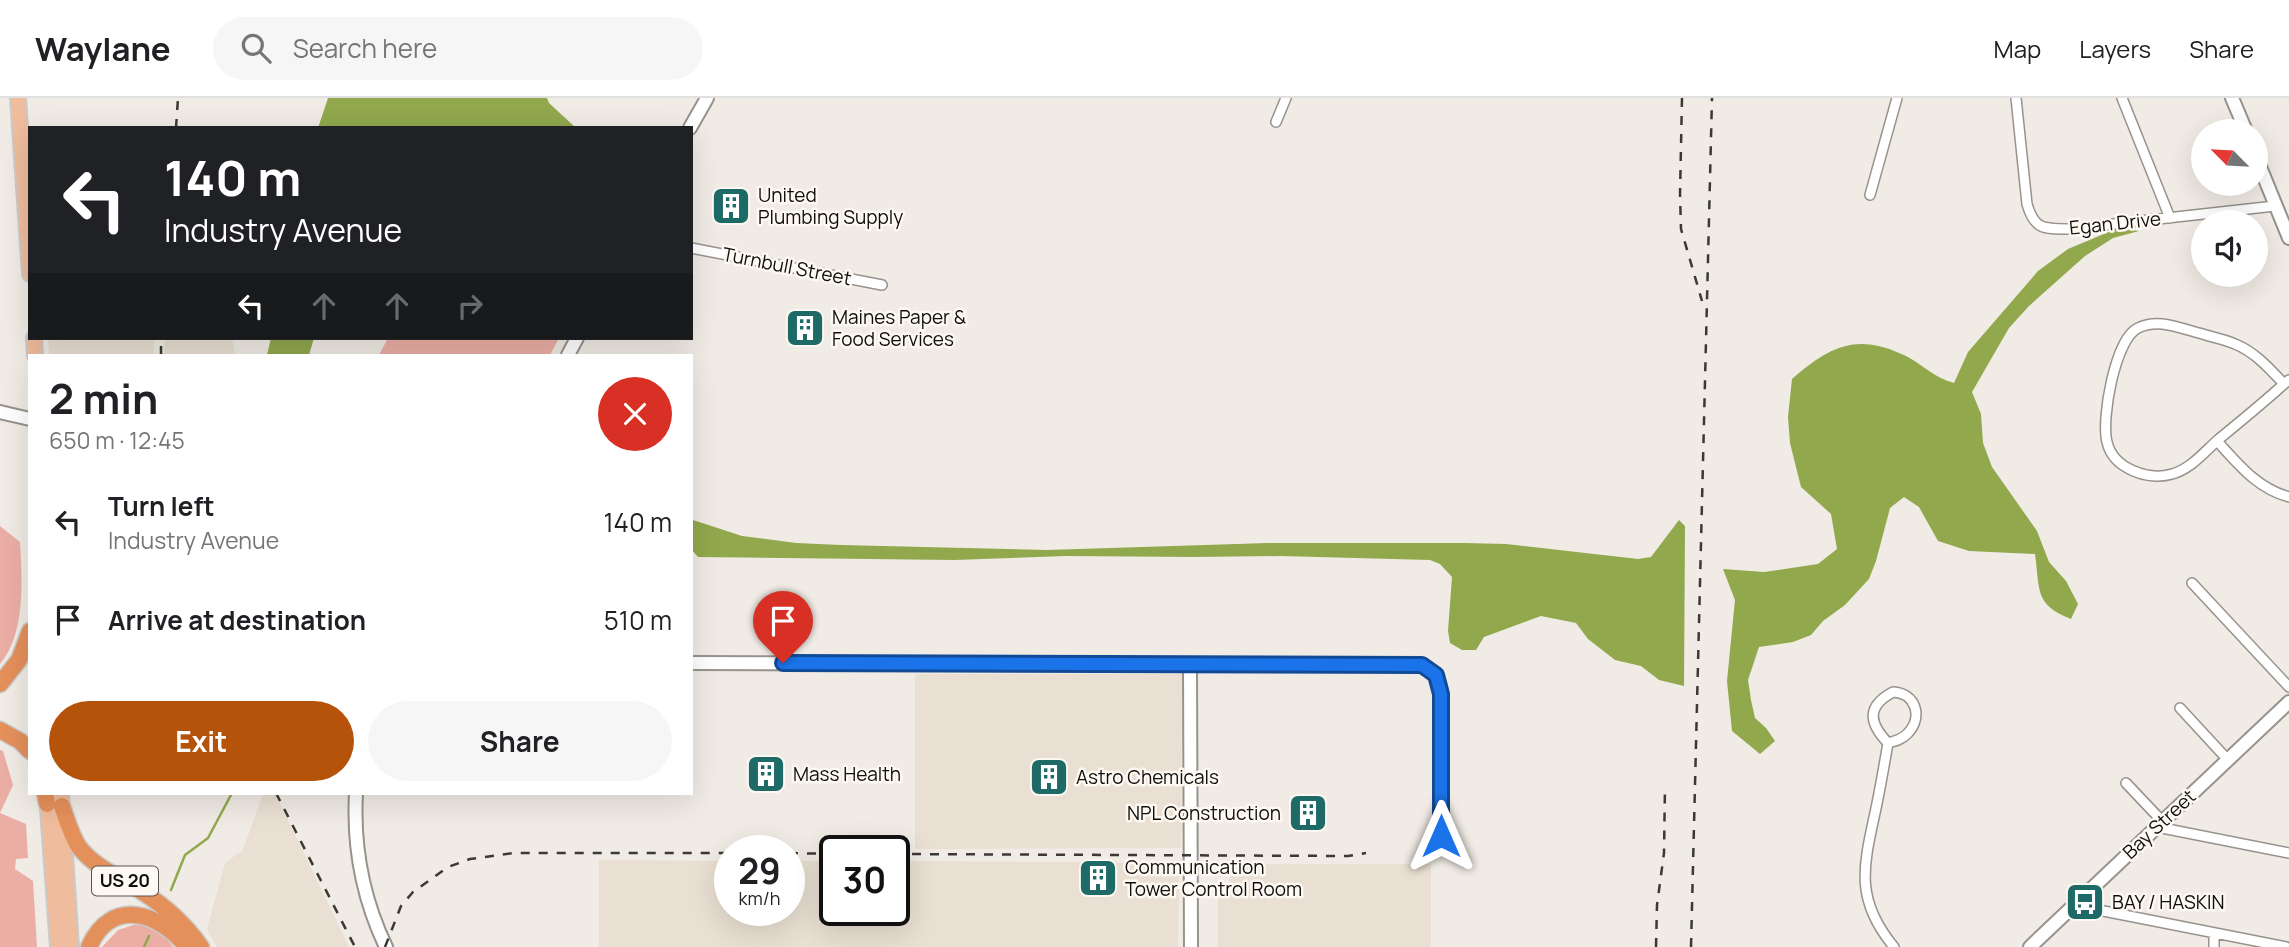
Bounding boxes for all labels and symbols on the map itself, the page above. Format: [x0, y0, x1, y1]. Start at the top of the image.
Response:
north arrow [2191, 119, 2268, 196]
place label: United Plumbing Supply [758, 182, 903, 230]
building icon: United Plumbing Supply [710, 185, 752, 227]
street label: Egan Drive [2068, 205, 2162, 241]
street label: Turnbull Street [720, 241, 854, 291]
place label: Maines Paper & Food Services [832, 304, 967, 352]
building icon: Maines Paper & Food Services [784, 307, 826, 349]
pin [753, 591, 813, 663]
building icon: Mass Health [745, 753, 787, 795]
building icon: Astro Chemicals [1028, 756, 1070, 798]
place label: Mass Health [793, 761, 901, 787]
place label: Astro Chemicals [1076, 764, 1219, 790]
street label: Bay Street [2117, 783, 2201, 865]
building icon: NPL Construction [1287, 792, 1329, 834]
position arrow [1404, 799, 1478, 873]
place label: NPL Construction [1127, 800, 1281, 826]
speed limit sign: 30 [819, 835, 910, 926]
place label: Communication Tower Control Room [1125, 854, 1302, 902]
building icon: Communication Tower Control Room [1077, 857, 1119, 899]
road number: US 20 [92, 866, 158, 896]
bus stop icon: BAY / HASKIN [2064, 881, 2106, 923]
place label: BAY / HASKIN [2112, 889, 2224, 915]

